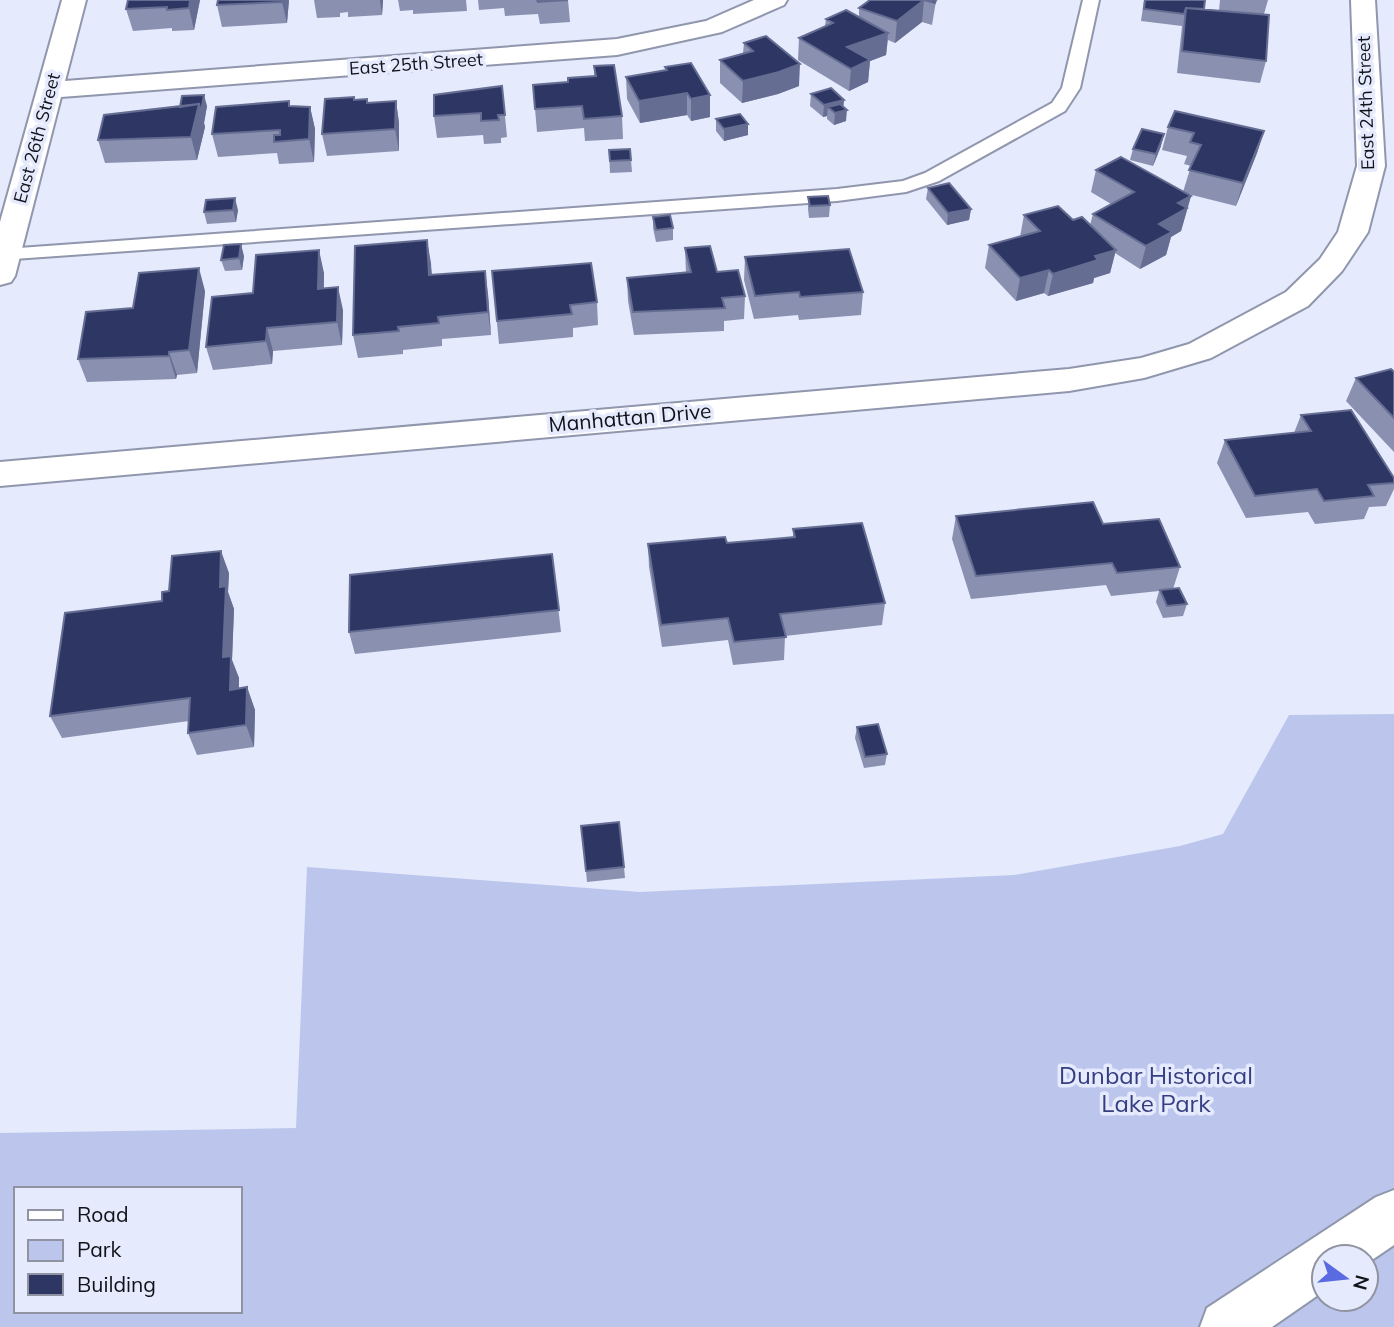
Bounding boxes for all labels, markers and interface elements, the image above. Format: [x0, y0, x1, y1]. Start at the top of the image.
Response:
street label: East 24th Street [1352, 36, 1379, 170]
street label: East 25th Street [348, 47, 484, 80]
street label: East 26th Street [8, 70, 65, 206]
street label: Manhattan Drive [547, 397, 712, 437]
park label: Dunbar Historical Lake Park [1059, 1060, 1253, 1118]
legend [14, 1187, 242, 1313]
text: Road [77, 1201, 128, 1227]
text: Park [77, 1236, 121, 1262]
north arrow [1310, 1243, 1380, 1313]
text: Building [77, 1271, 156, 1297]
text: N [1348, 1272, 1375, 1292]

